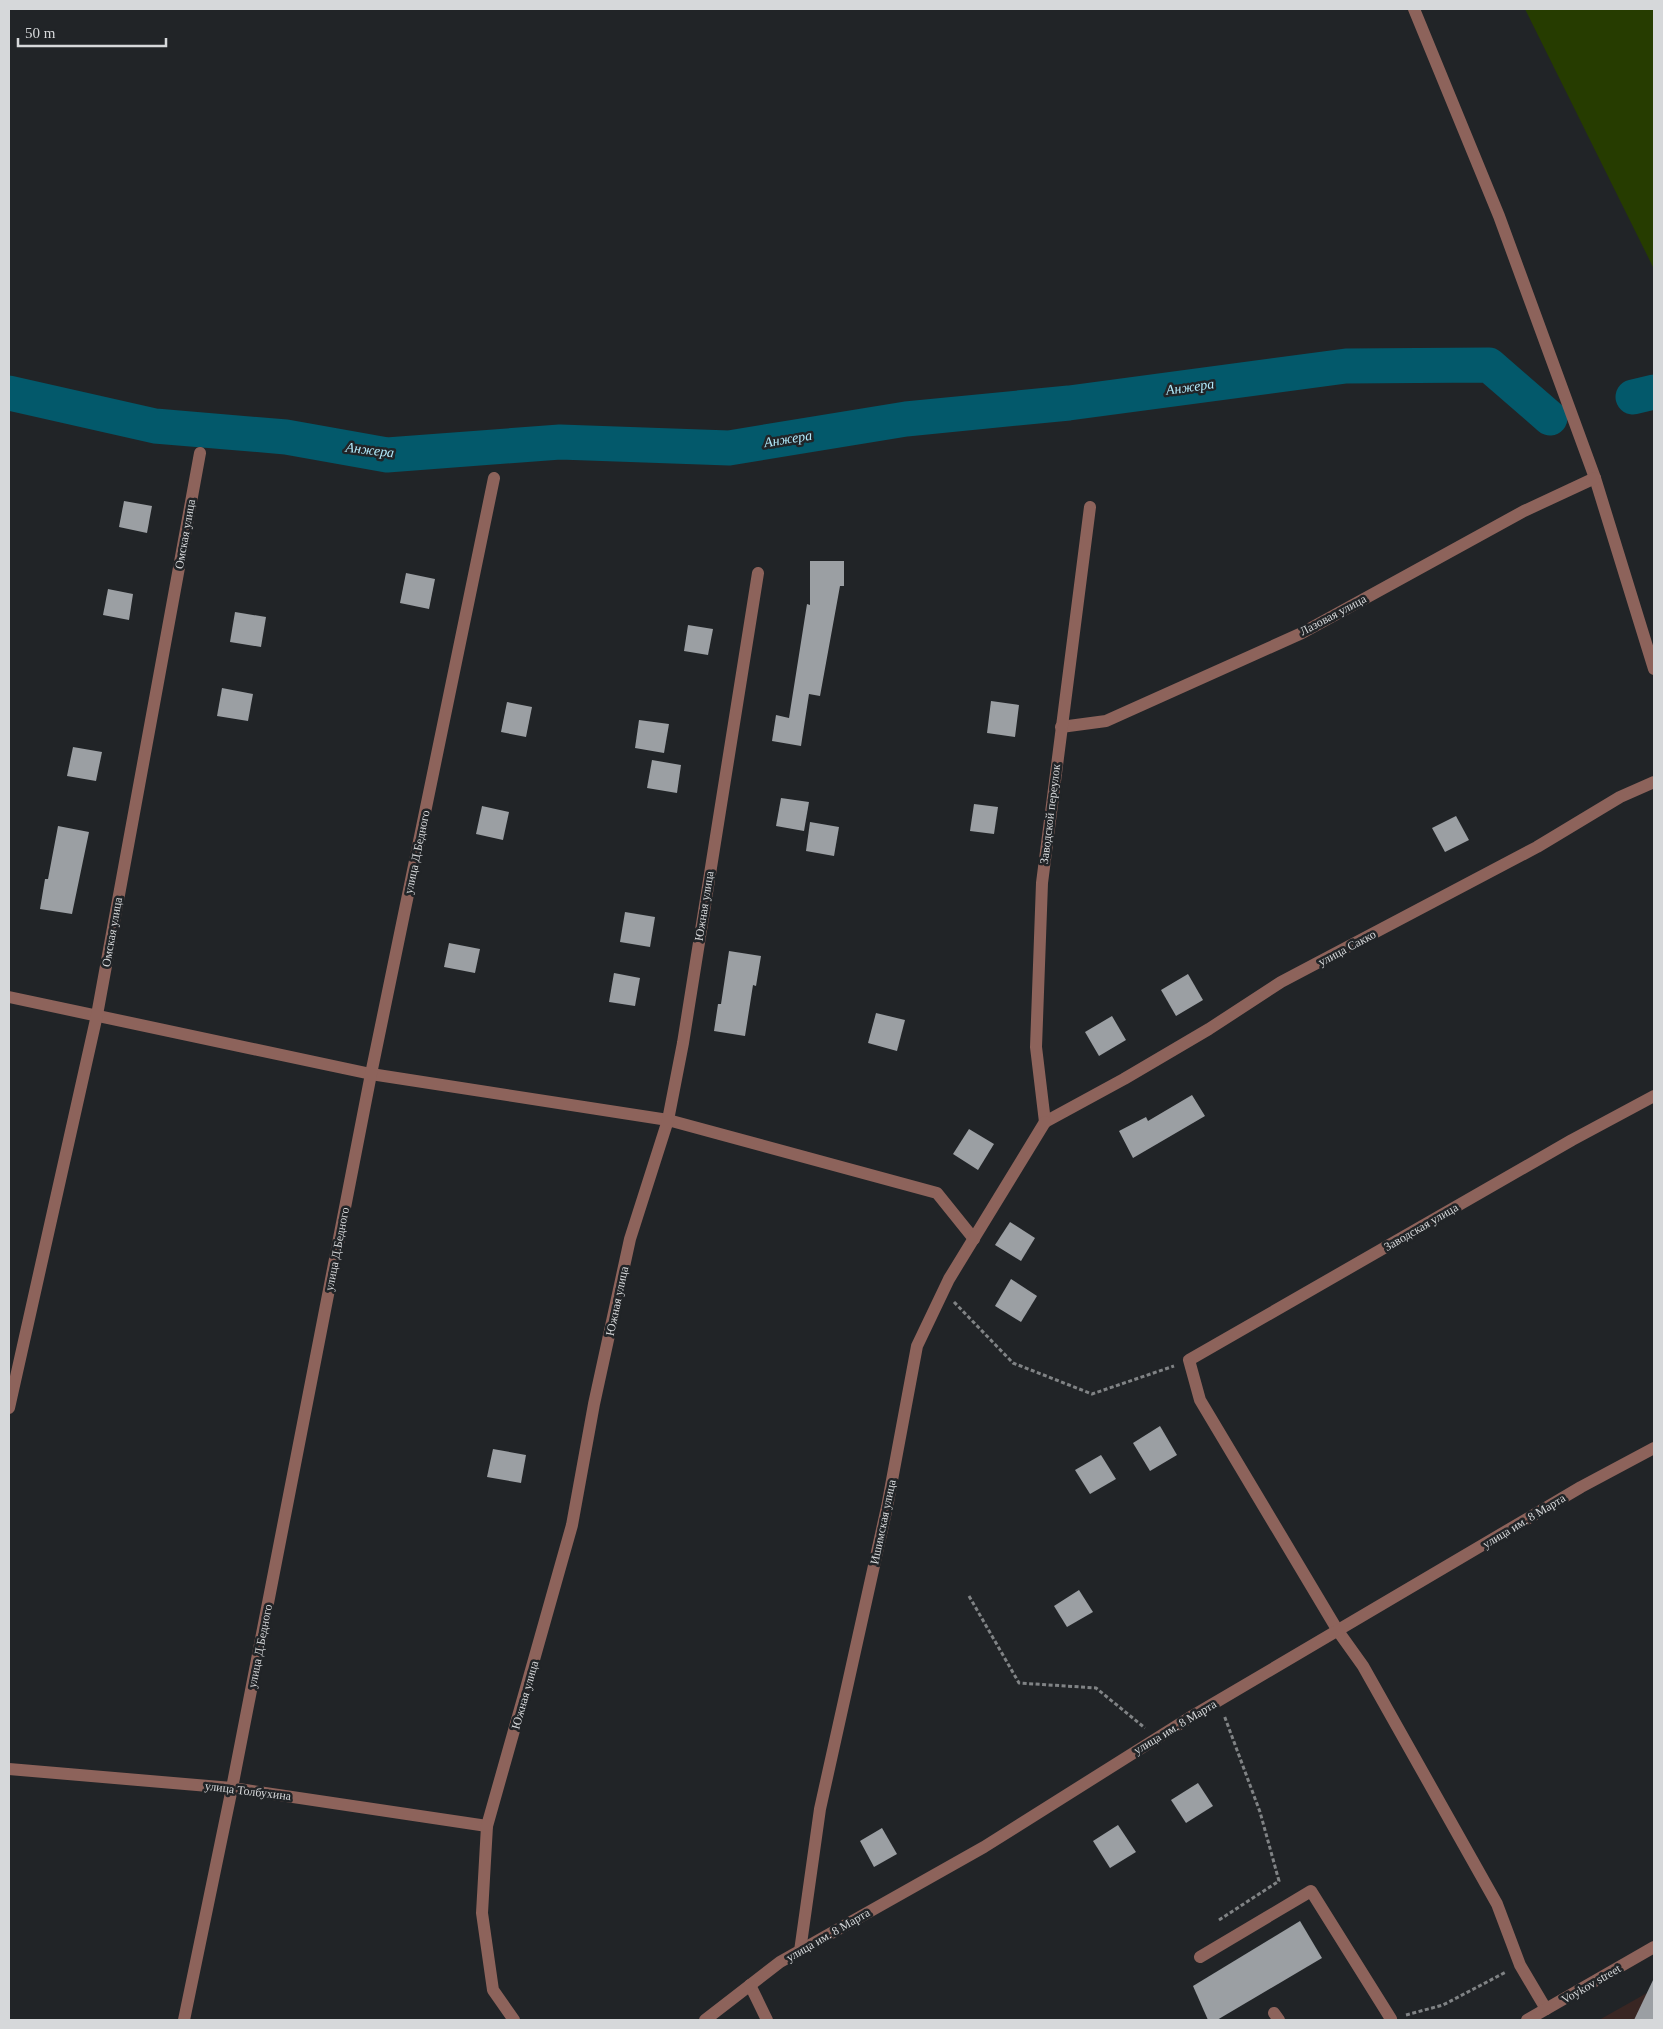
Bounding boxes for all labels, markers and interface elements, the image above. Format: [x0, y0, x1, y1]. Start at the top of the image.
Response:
scale bar [18, 15, 165, 47]
text: 50 m [25, 25, 56, 41]
water label: Анжера [1164, 376, 1215, 398]
water label: Анжера [762, 428, 813, 450]
water label: Анжера [344, 439, 395, 460]
street label: Омская улица [172, 497, 198, 570]
street label: Лазовая улица [1297, 591, 1369, 638]
street label: Заводской переулок [1037, 763, 1063, 865]
street label: улица Д.Бедного [401, 809, 433, 895]
street label: Южная улица [692, 869, 717, 942]
street label: Омская улица [99, 895, 125, 968]
street label: улица Сакко [1316, 927, 1378, 969]
street label: Заводская улица [1381, 1200, 1461, 1254]
street label: улица Д.Бедного [322, 1206, 352, 1292]
street label: Южная улица [603, 1264, 631, 1337]
street label: Ишимская улица [867, 1478, 899, 1566]
street label: улица им. 8 Марта [1480, 1490, 1569, 1551]
street label: улица Д.Бедного [245, 1603, 275, 1689]
street label: Южная улица [509, 1658, 542, 1731]
street label: улица им. 8 Марта [1131, 1696, 1220, 1757]
street label: улица Толбухина [204, 1779, 293, 1803]
street label: улица им. 8 Марта [784, 1905, 873, 1965]
street label: Voykov street [1559, 1961, 1624, 2007]

